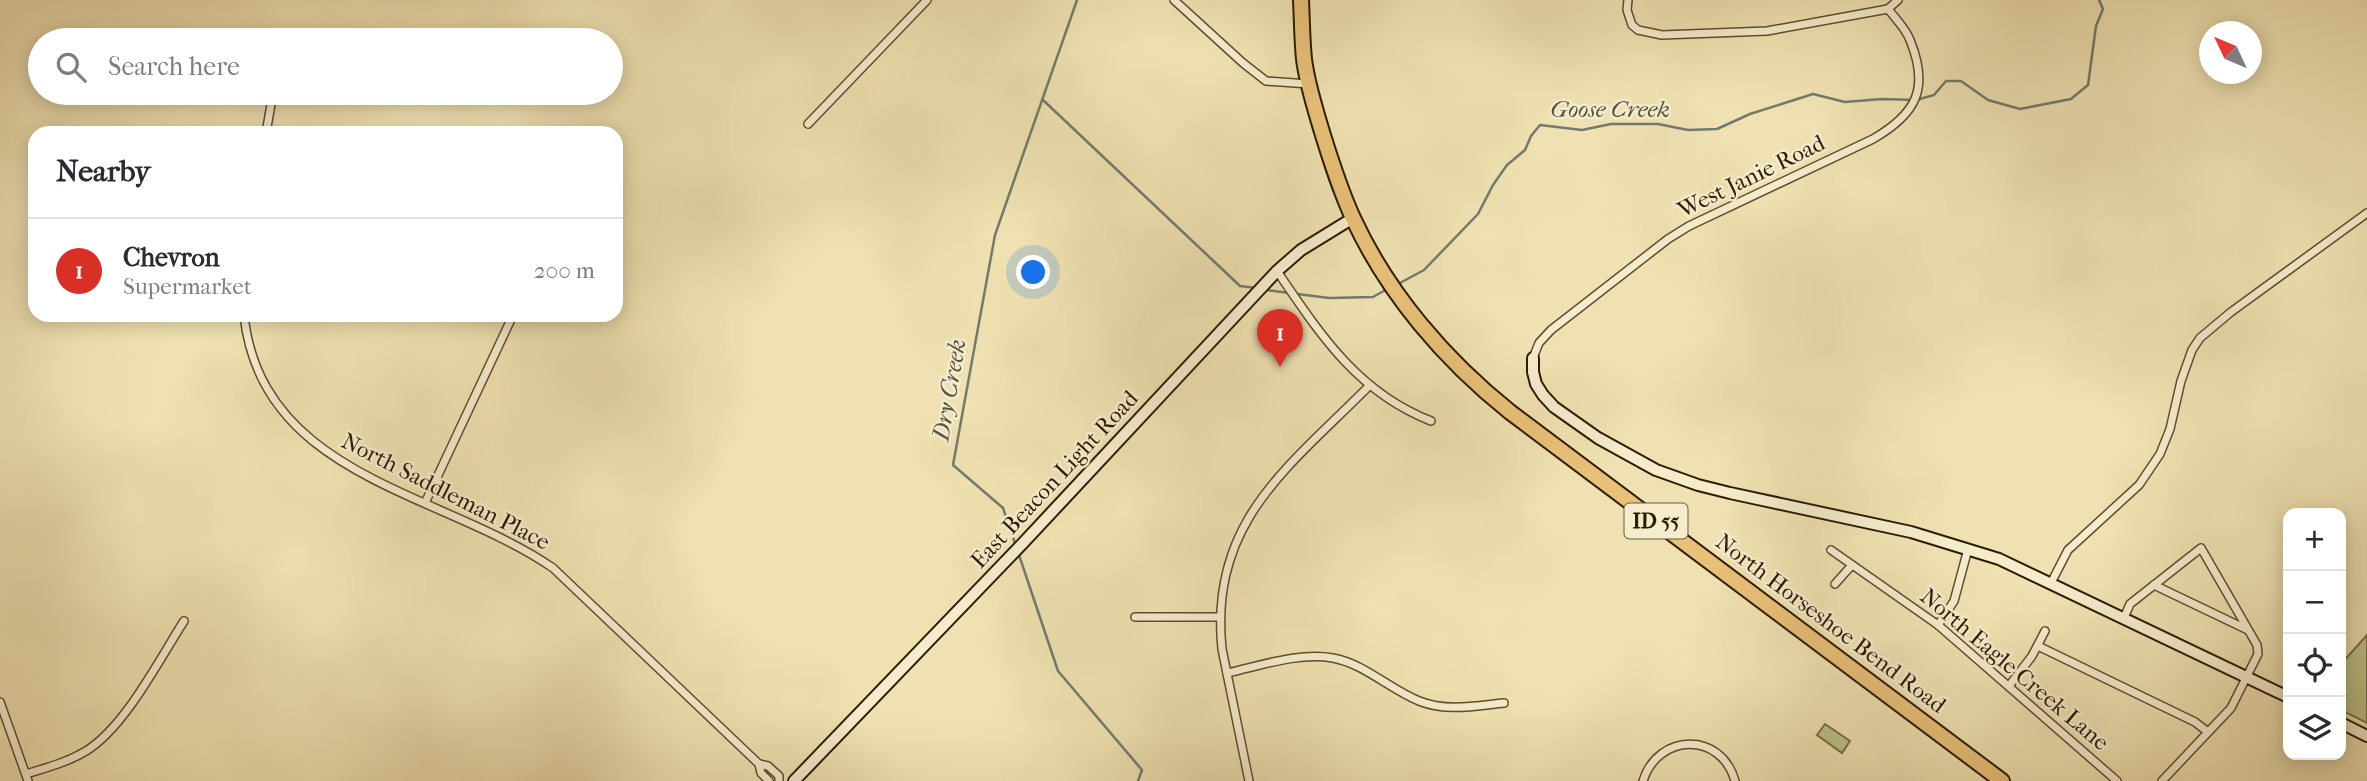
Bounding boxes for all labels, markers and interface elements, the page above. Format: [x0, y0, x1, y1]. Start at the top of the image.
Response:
north arrow [2199, 21, 2262, 84]
search box [28, 28, 623, 105]
icon: search [52, 48, 90, 86]
text: Search here [108, 51, 240, 82]
water label: Goose Creek [1550, 95, 1670, 123]
street label: West Janie Road [1672, 129, 1830, 224]
text: Nearby [56, 154, 151, 189]
text: Chevron [123, 242, 220, 273]
your location [1016, 255, 1050, 289]
text: 1 [75, 257, 83, 284]
text: 200 m [534, 257, 595, 284]
text: Supermarket [123, 273, 252, 300]
pin: 1 [1257, 309, 1303, 367]
water label: Dry Creek [926, 337, 972, 445]
street label: East Beacon Light Road [965, 385, 1144, 574]
street label: North Saddleman Place [337, 427, 554, 556]
road number: ID 55 [1624, 504, 1688, 538]
map controls [2283, 508, 2346, 760]
button: + [2283, 508, 2346, 571]
street label: North Horseshoe Bend Road [1710, 528, 1951, 719]
button: − [2283, 571, 2346, 634]
street label: North Eagle Creek Lane [1915, 583, 2114, 756]
button: locate [2283, 634, 2346, 697]
button: layers [2283, 697, 2346, 760]

